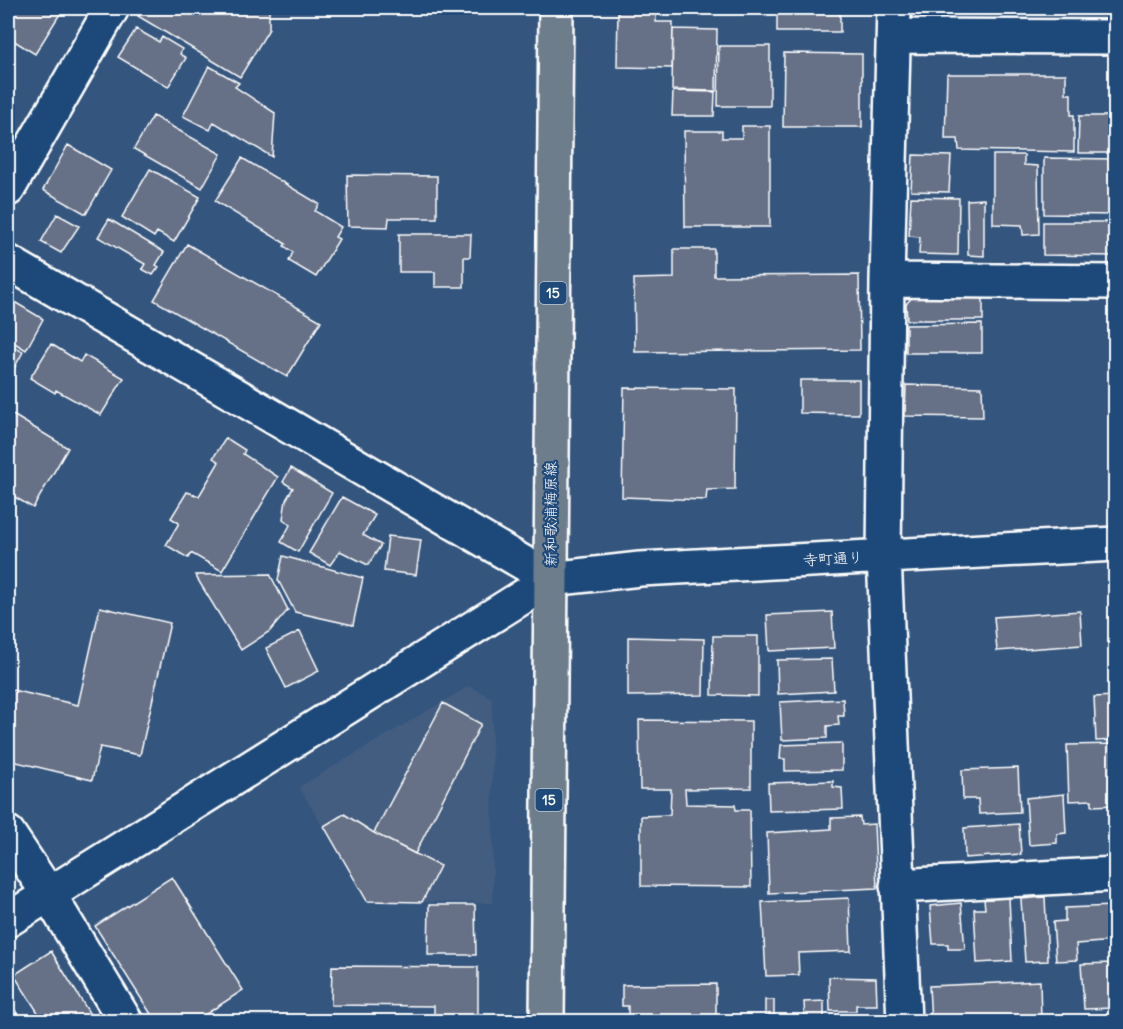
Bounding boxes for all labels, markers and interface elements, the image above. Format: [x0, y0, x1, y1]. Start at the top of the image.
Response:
road number: 15 [540, 282, 566, 304]
street label: 新和歌浦梅原線 [541, 461, 560, 567]
street label: 寺町通り [803, 547, 863, 570]
road number: 15 [536, 789, 562, 811]

